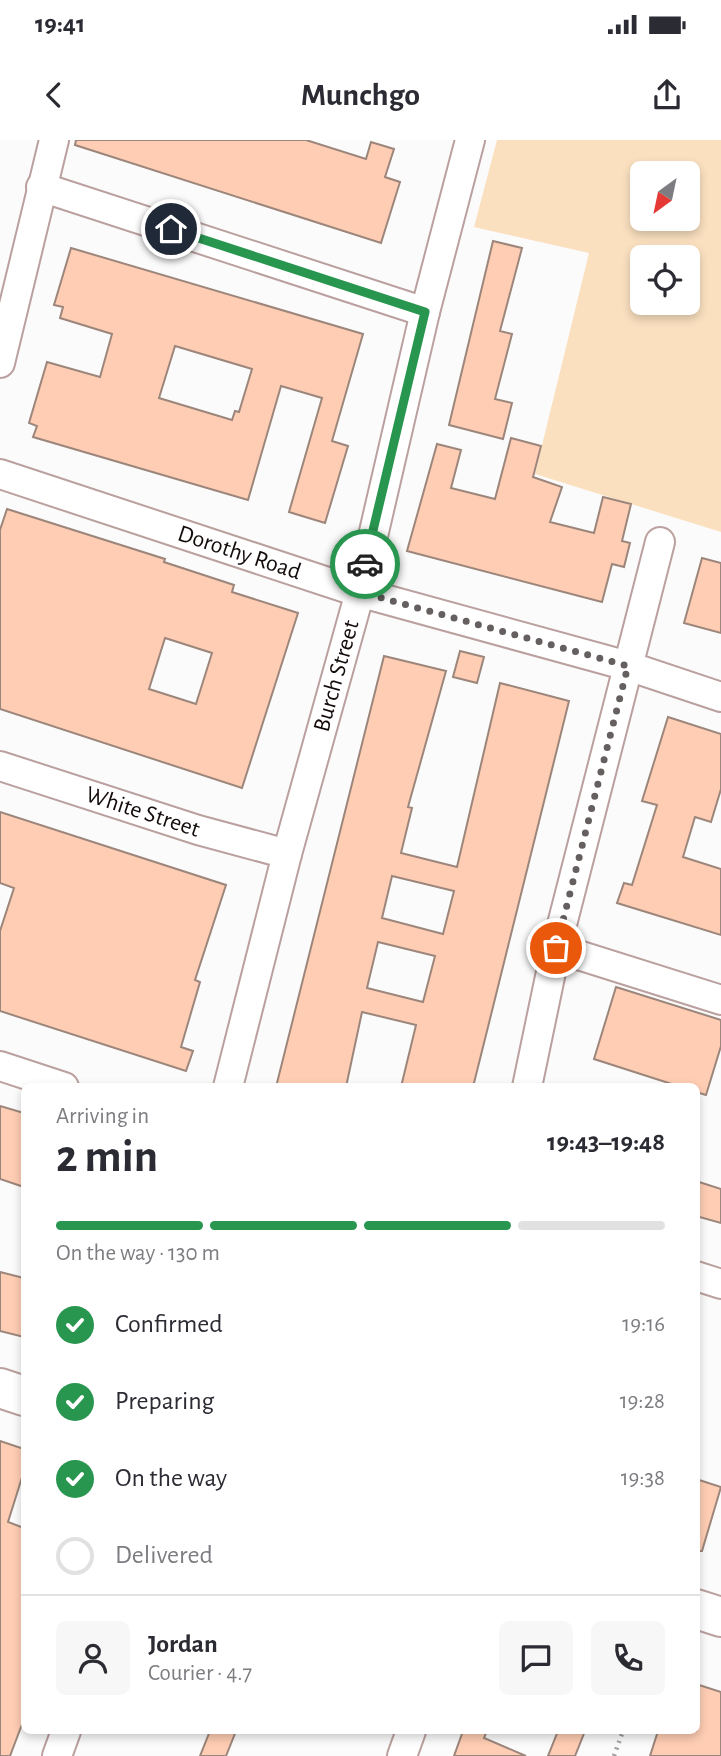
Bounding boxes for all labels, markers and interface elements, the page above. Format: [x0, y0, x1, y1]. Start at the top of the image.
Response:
text: 19:41 [35, 11, 85, 37]
icon: back [35, 76, 73, 114]
icon: share [648, 76, 686, 114]
text: Munchgo [301, 79, 420, 111]
north arrow [630, 161, 700, 231]
map controls [630, 161, 700, 315]
pin [141, 199, 201, 259]
icon: home [152, 210, 190, 248]
button: locate [630, 245, 700, 315]
street label: Dorothy Road [175, 521, 304, 584]
courier [330, 529, 400, 599]
icon: car [346, 545, 384, 583]
street label: Burch Street [310, 617, 364, 735]
street label: White Street [83, 783, 203, 842]
pin [526, 918, 586, 978]
icon: bag [537, 929, 575, 967]
text: Arriving in [56, 1105, 149, 1128]
text: 19:43–19:48 [547, 1129, 665, 1155]
text: 2 min [56, 1134, 158, 1180]
text: On the way · 130 m [56, 1242, 220, 1265]
icon: check [56, 1306, 94, 1344]
text: Confirmed [115, 1311, 223, 1337]
text: 19:16 [622, 1313, 665, 1336]
icon: check [56, 1383, 94, 1421]
text: Preparing [115, 1388, 214, 1414]
text: 19:28 [620, 1390, 665, 1413]
icon: check [56, 1460, 94, 1498]
text: On the way [115, 1465, 227, 1491]
text: 19:38 [621, 1467, 665, 1490]
text: Delivered [115, 1542, 213, 1568]
button: person [56, 1621, 130, 1695]
button: chat [499, 1621, 573, 1695]
button: phone [591, 1621, 665, 1695]
text: Jordan [148, 1631, 218, 1657]
text: Courier · 4.7 [148, 1662, 252, 1685]

